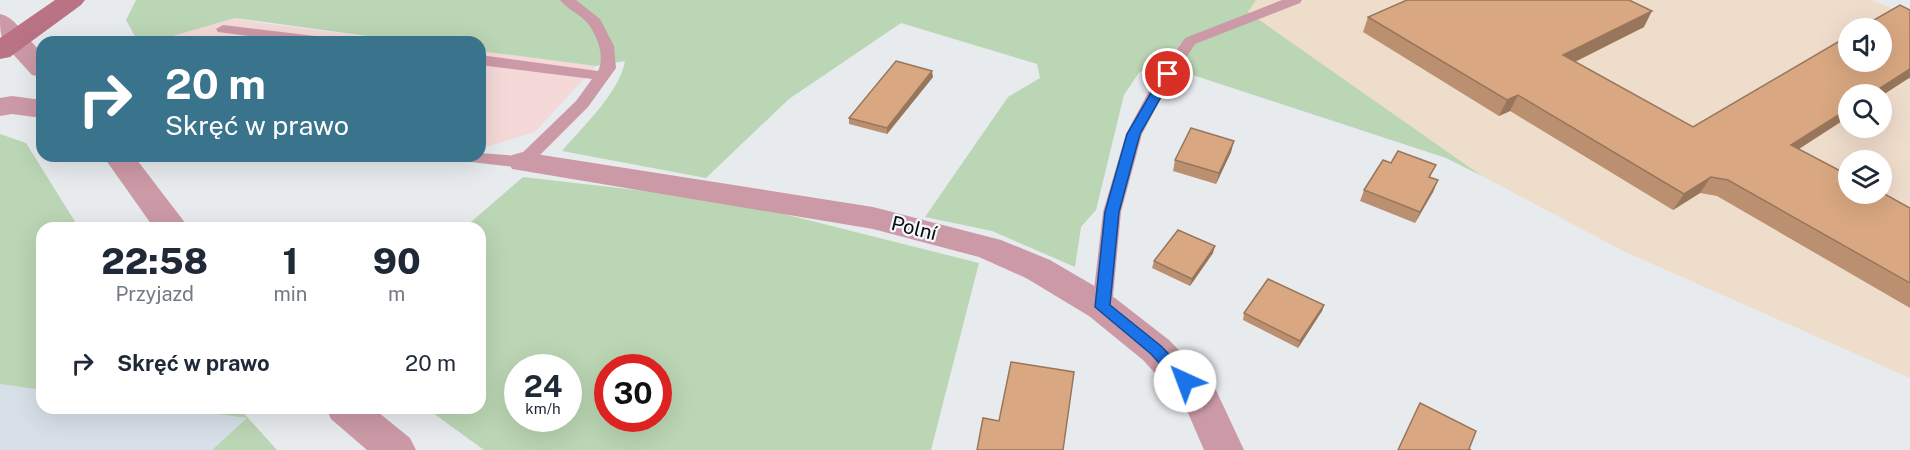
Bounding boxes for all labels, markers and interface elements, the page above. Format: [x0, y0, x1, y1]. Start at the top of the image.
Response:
map controls [1838, 18, 1892, 204]
button: sound [1838, 18, 1892, 72]
pin [1142, 48, 1193, 99]
icon: arrive [1151, 57, 1184, 90]
text: 20 m [165, 59, 266, 108]
icon: right [66, 60, 144, 138]
button: search [1838, 84, 1892, 138]
text: Skręć w prawo [165, 109, 349, 141]
button: layers [1838, 150, 1892, 204]
street label: Polní [889, 211, 940, 246]
text: 22:58 [101, 240, 208, 282]
text: 1 [283, 240, 298, 282]
text: 90 [373, 240, 421, 282]
text: Przyjazd [115, 282, 194, 306]
text: min [273, 282, 307, 306]
text: m [388, 282, 405, 306]
icon: right [66, 347, 99, 380]
position arrow [1153, 349, 1217, 413]
text: Skręć w prawo [117, 350, 270, 376]
text: 20 m [405, 350, 456, 376]
speed limit sign: 30 [594, 354, 672, 432]
text: 24 [524, 368, 562, 404]
text: km/h [525, 400, 561, 417]

